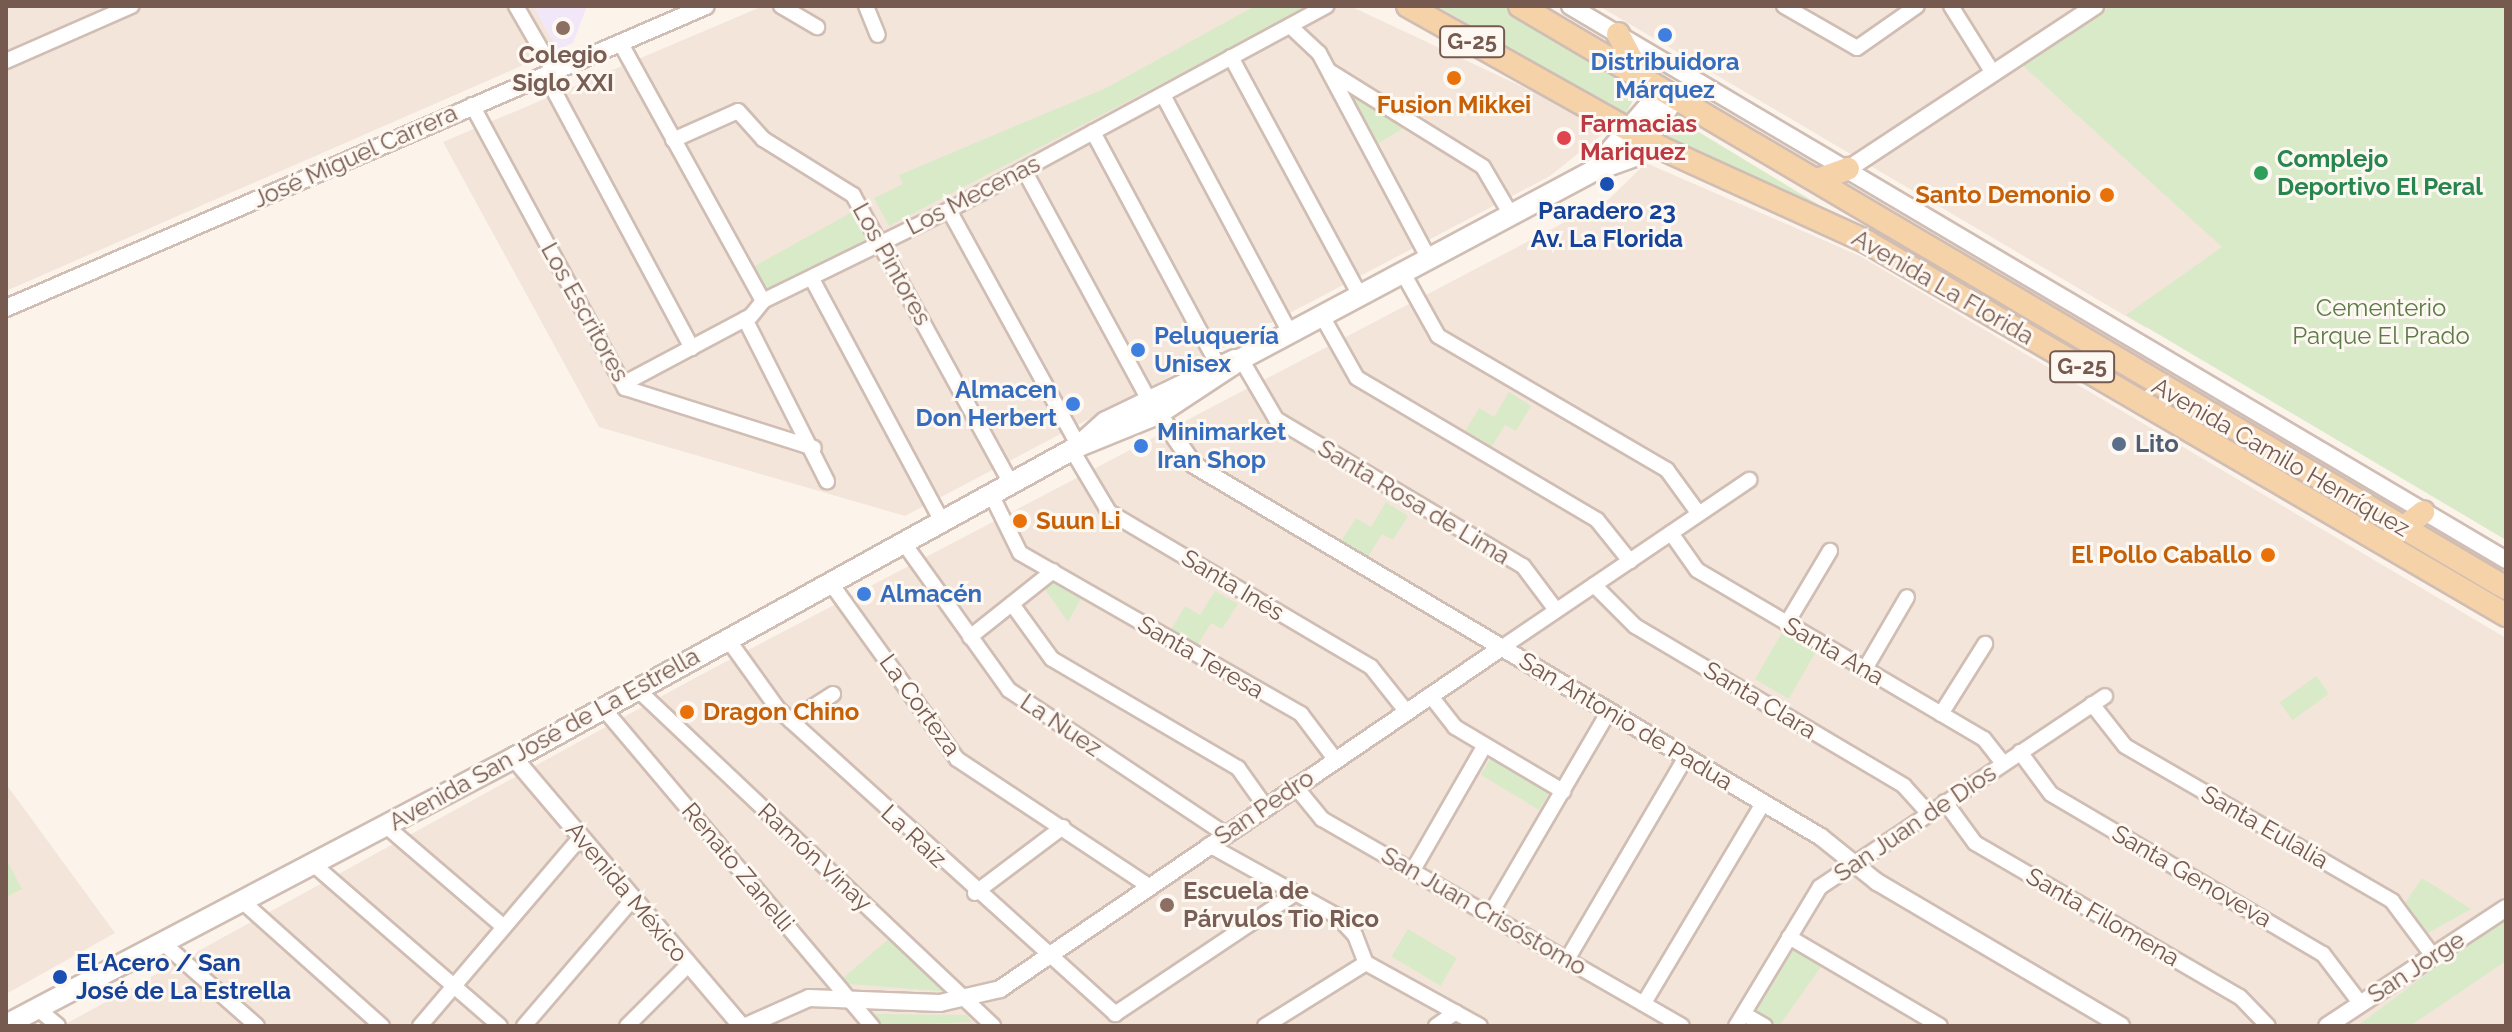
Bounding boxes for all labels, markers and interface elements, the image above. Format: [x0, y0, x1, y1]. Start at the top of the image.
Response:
marker: Colegio Siglo XXI [554, 19, 572, 37]
road number: G-25 [1438, 24, 1506, 60]
marker: Distribuidora Márquez [1656, 26, 1674, 44]
place label: Colegio Siglo XXI [512, 41, 614, 97]
place label: Distribuidora Márquez [1591, 48, 1739, 104]
marker: Fusion Mikkei [1445, 69, 1463, 87]
place label: Fusion Mikkei [1377, 91, 1531, 119]
street label: José Miguel Carrera [248, 98, 462, 214]
place label: Farmacias Mariquez [1580, 110, 1697, 166]
marker: Farmacias Mariquez [1555, 129, 1573, 147]
place label: Complejo Deportivo El Peral [2277, 145, 2483, 201]
street label: Los Mecenas [901, 149, 1045, 241]
marker: Complejo Deportivo El Peral [2252, 164, 2270, 182]
marker: Paradero 23 Av. La Florida [1598, 175, 1616, 193]
place label: Santo Demonio [1915, 181, 2091, 209]
marker: Santo Demonio [2098, 186, 2116, 204]
place label: Paradero 23 Av. La Florida [1531, 197, 1683, 253]
street label: Los Pintores [847, 198, 937, 330]
street label: Avenida La Florida [1847, 223, 2039, 351]
street label: Los Escritores [535, 237, 635, 387]
park label: Cementerio Parque El Prado [2292, 294, 2470, 350]
place label: Peluquería Unisex [1154, 322, 1279, 378]
marker: Peluquería Unisex [1129, 341, 1147, 359]
road number: G-25 [2048, 349, 2116, 385]
street label: Avenida Camilo Henríquez [2147, 371, 2415, 543]
place label: Almacen Don Herbert [916, 376, 1057, 432]
marker: Almacen Don Herbert [1064, 395, 1082, 413]
place label: Minimarket Iran Shop [1157, 418, 1286, 474]
place label: Lito [2135, 430, 2179, 458]
street label: Santa Rosa de Lima [1313, 433, 1515, 571]
marker: Lito [2110, 435, 2128, 453]
marker: Minimarket Iran Shop [1132, 437, 1150, 455]
place label: Suun Li [1036, 507, 1121, 535]
marker: Suun Li [1011, 512, 1029, 530]
place label: El Pollo Caballo [2070, 541, 2252, 569]
street label: Santa Inés [1177, 543, 1289, 627]
marker: El Pollo Caballo [2259, 546, 2277, 564]
place label: Almacén [880, 580, 982, 608]
marker: Almacén [855, 585, 873, 603]
street label: Santa Teresa [1132, 609, 1270, 705]
street label: Santa Ana [1778, 611, 1890, 691]
street label: Avenida San José de La Estrella [383, 641, 705, 837]
street label: San Antonio de Padua [1514, 646, 1738, 796]
street label: La Corteza [873, 648, 967, 762]
street label: Santa Clara [1698, 655, 1822, 745]
street label: La Nuez [1015, 687, 1107, 763]
place label: Dragon Chino [703, 698, 859, 726]
marker: Dragon Chino [678, 703, 696, 721]
street label: San Juan de Dios [1828, 758, 2002, 888]
street label: San Pedro [1209, 763, 1319, 851]
street label: Santa Eulalia [2196, 779, 2334, 875]
street label: Renato Zanelli [676, 797, 800, 937]
street label: Ramón Vinay [752, 797, 878, 917]
street label: La Raíz [875, 799, 953, 873]
street label: Avenida México [560, 816, 694, 968]
street label: Santa Genoveva [2107, 819, 2277, 933]
street label: San Juan Crisóstomo [1376, 840, 1592, 982]
street label: Santa Filomena [2021, 861, 2185, 973]
place label: Escuela de Párvulos Tio Rico [1183, 877, 1380, 933]
marker: Escuela de Párvulos Tio Rico [1158, 896, 1176, 914]
street label: San Jorge [2362, 925, 2470, 1009]
place label: El Acero / San José de La Estrella [76, 949, 291, 1005]
marker: El Acero / San José de La Estrella [51, 968, 69, 986]

